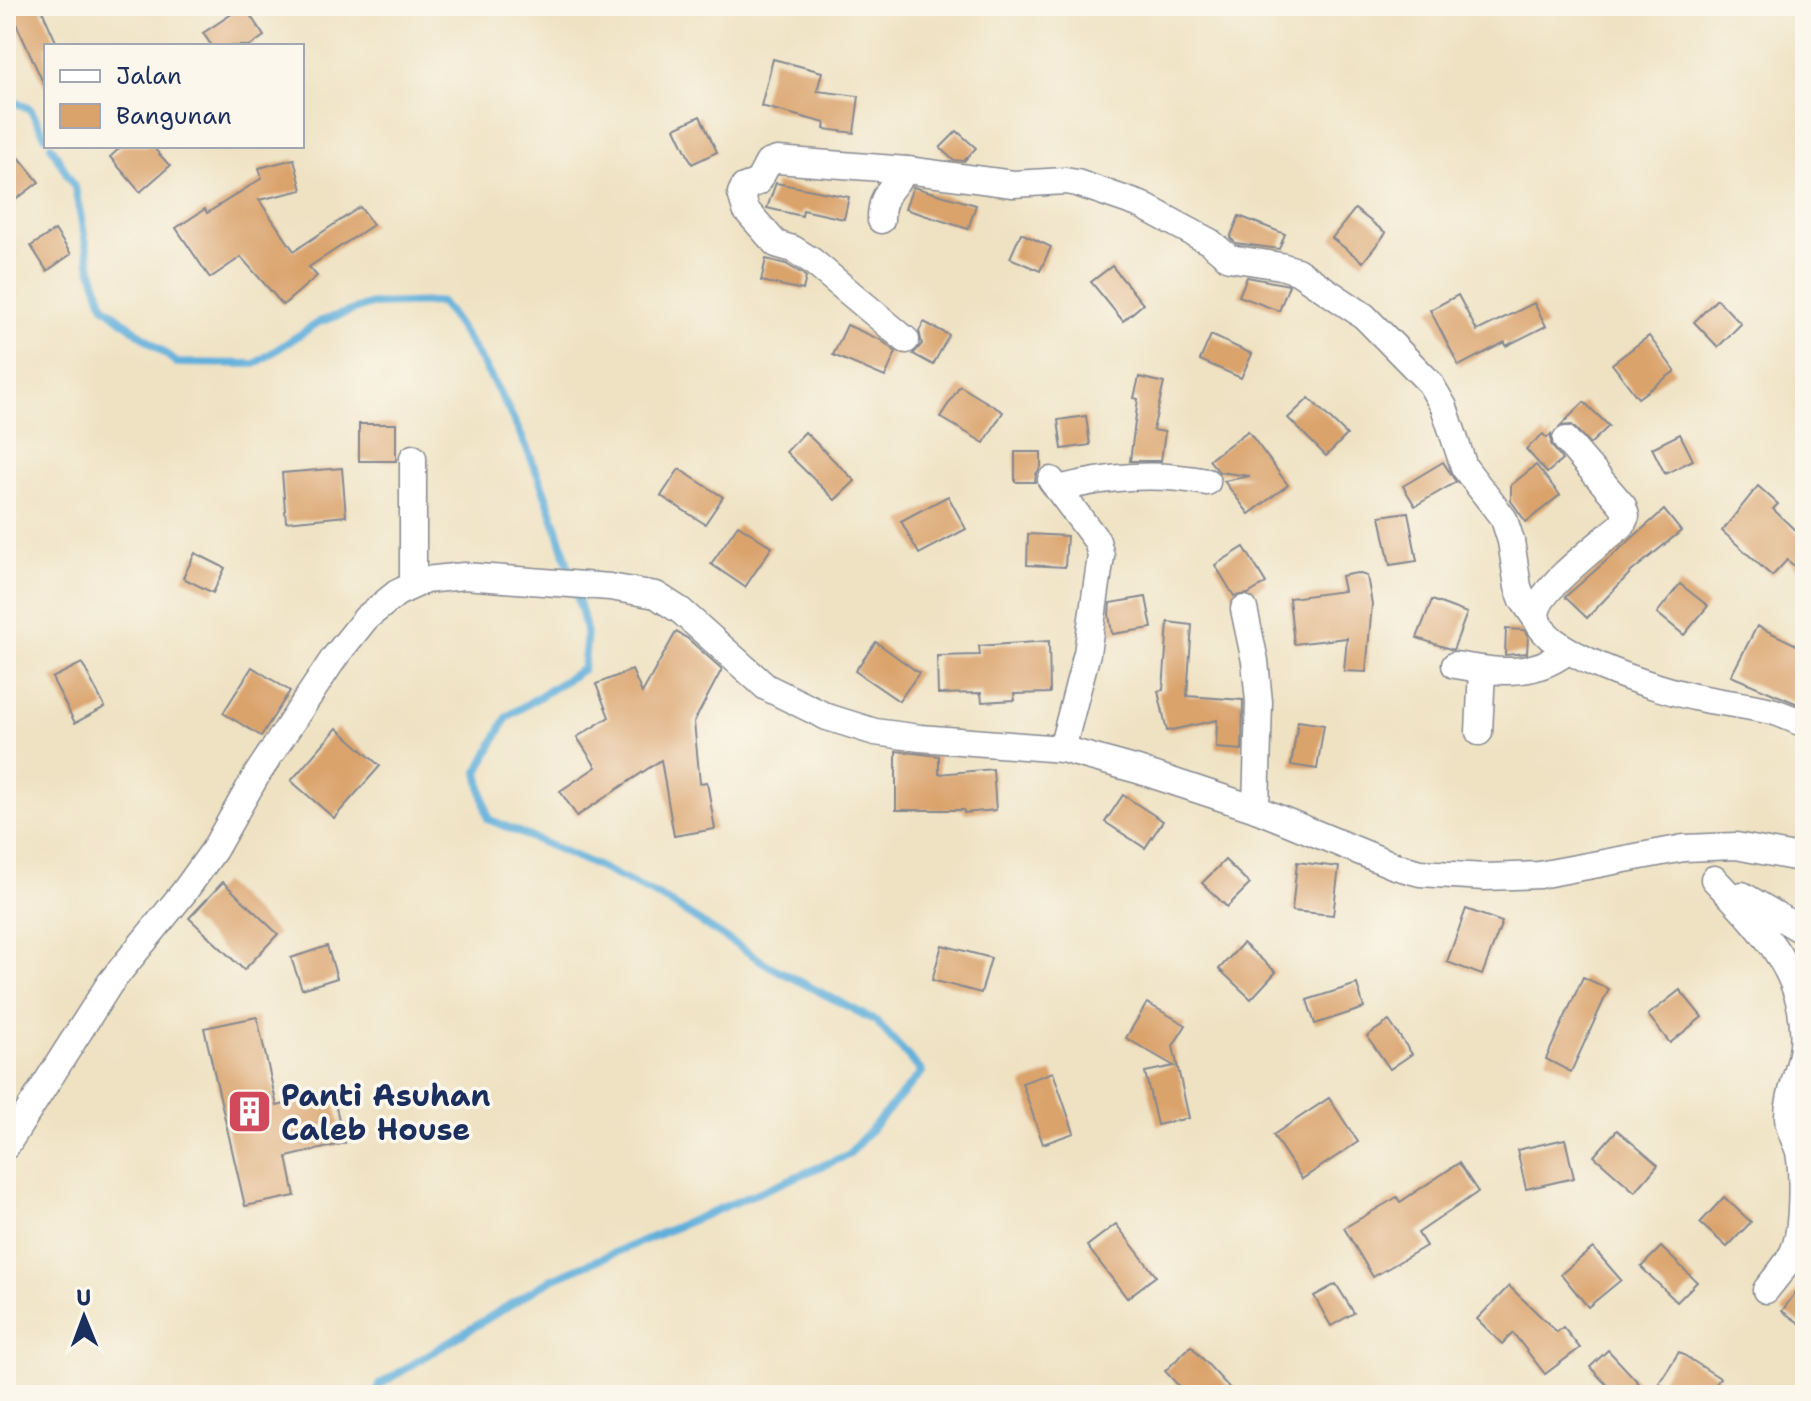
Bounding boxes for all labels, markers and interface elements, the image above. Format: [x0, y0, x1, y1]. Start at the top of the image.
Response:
legend [44, 44, 304, 148]
text: Jalan [116, 60, 182, 92]
text: Bangunan [116, 100, 232, 132]
place label: Panti Asuhan Caleb House [281, 1075, 491, 1150]
building icon: Panti Asuhan Caleb House [226, 1088, 274, 1136]
north arrow [44, 1277, 124, 1357]
text: U [76, 1283, 91, 1312]

